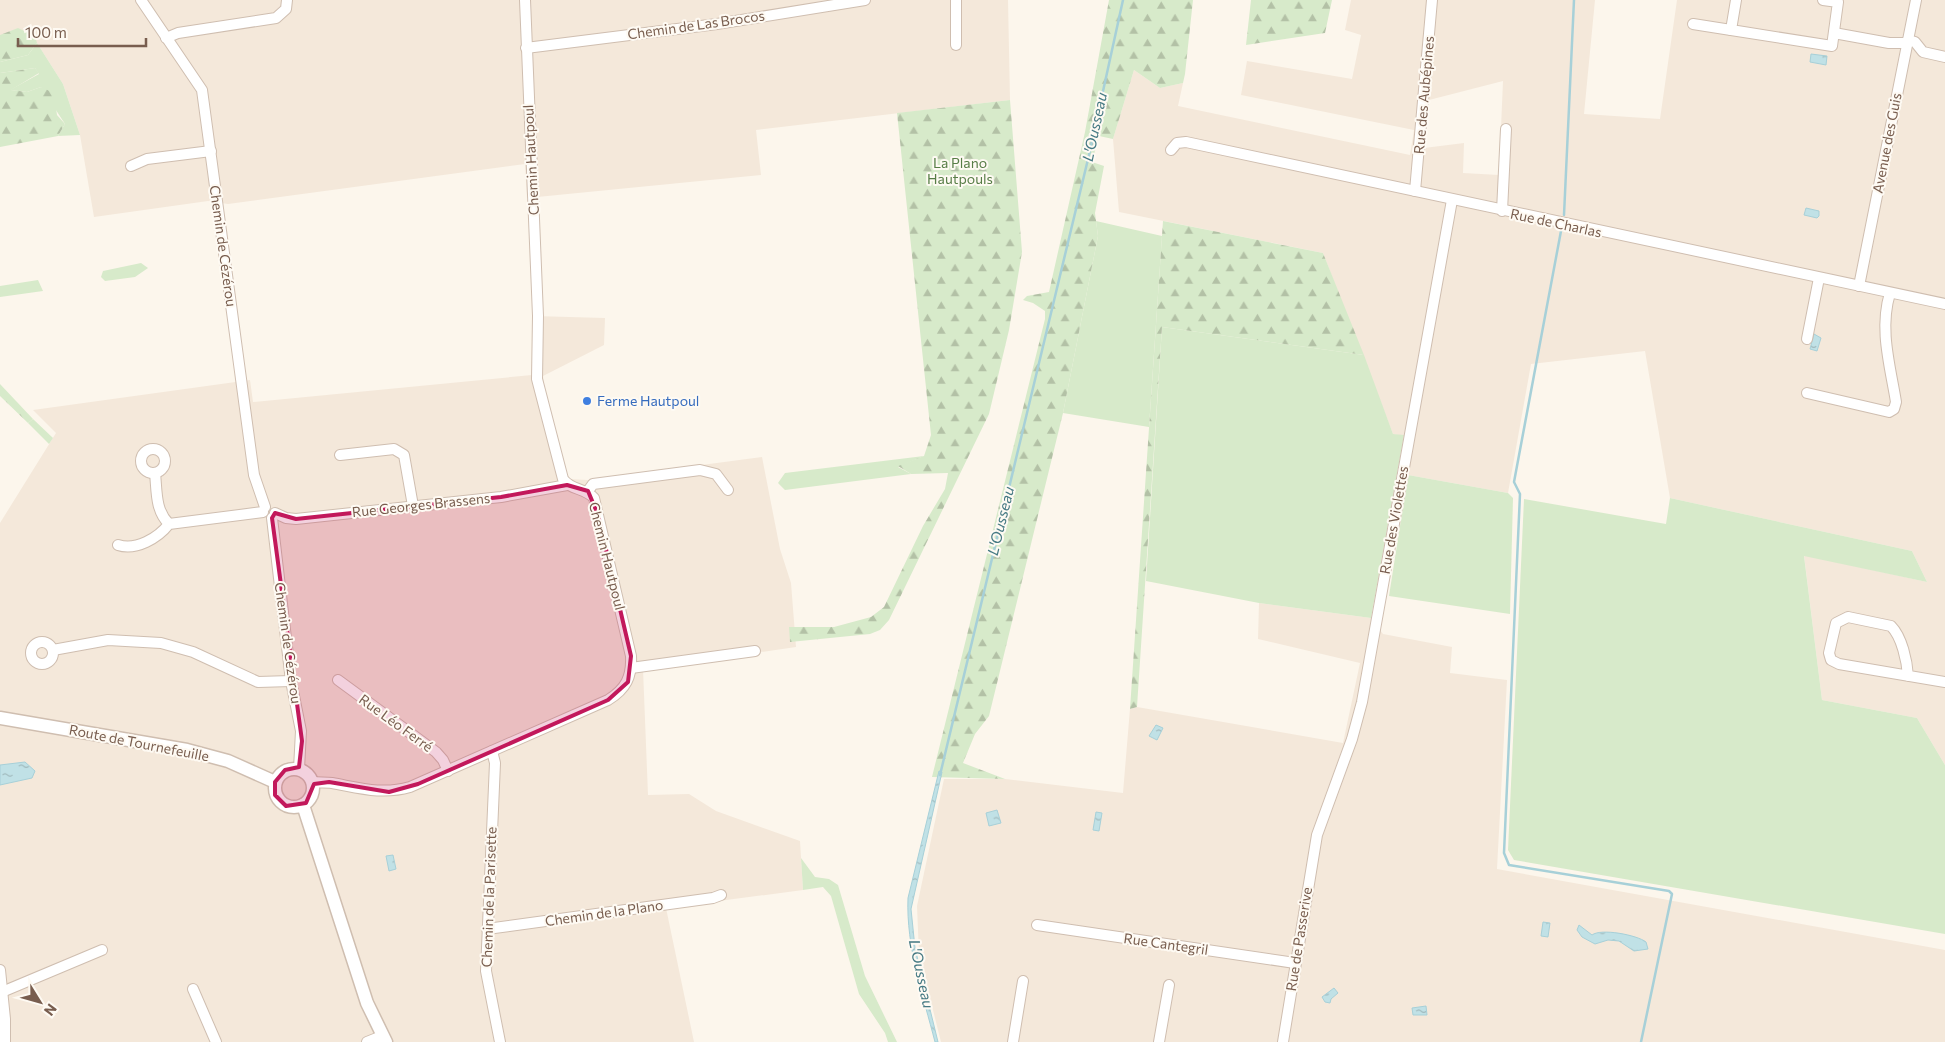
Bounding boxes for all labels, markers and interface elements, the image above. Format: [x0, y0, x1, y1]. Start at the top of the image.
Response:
street label: Chemin de Las Brocos [626, 6, 766, 43]
scale bar [18, 15, 145, 47]
text: 100 m [25, 23, 67, 41]
street label: Rue des Aubépines [1410, 35, 1437, 155]
water label: L'Ousseau [1078, 90, 1110, 163]
street label: Avenue des Guis [1868, 91, 1905, 195]
street label: Chemin Hautpoul [519, 104, 542, 216]
park label: La Plano Hautpouls [927, 154, 993, 187]
street label: Chemin de Cézérou [207, 184, 240, 308]
street label: Rue de Charlas [1509, 205, 1603, 241]
place label: Ferme Hautpoul [597, 392, 699, 409]
marker: Ferme Hautpoul [581, 395, 593, 407]
street label: Rue des Violettes [1376, 465, 1411, 575]
water label: L'Ousseau [983, 484, 1017, 557]
street label: Rue Georges Brassens [351, 489, 491, 520]
street label: Chemin Hautpoul [586, 500, 629, 612]
street label: Chemin de Cézérou [272, 581, 305, 705]
street label: Rue Léo Ferré [356, 690, 437, 755]
street label: Route de Tournefeuille [68, 721, 211, 764]
street label: Chemin de la Parisette [478, 826, 499, 968]
street label: Rue de Passerive [1282, 886, 1315, 992]
street label: Chemin de la Plano [544, 896, 664, 929]
street label: Rue Cantegril [1123, 929, 1210, 958]
water label: L'Ousseau [906, 938, 938, 1011]
north arrow [15, 977, 65, 1027]
text: N [41, 1001, 61, 1019]

